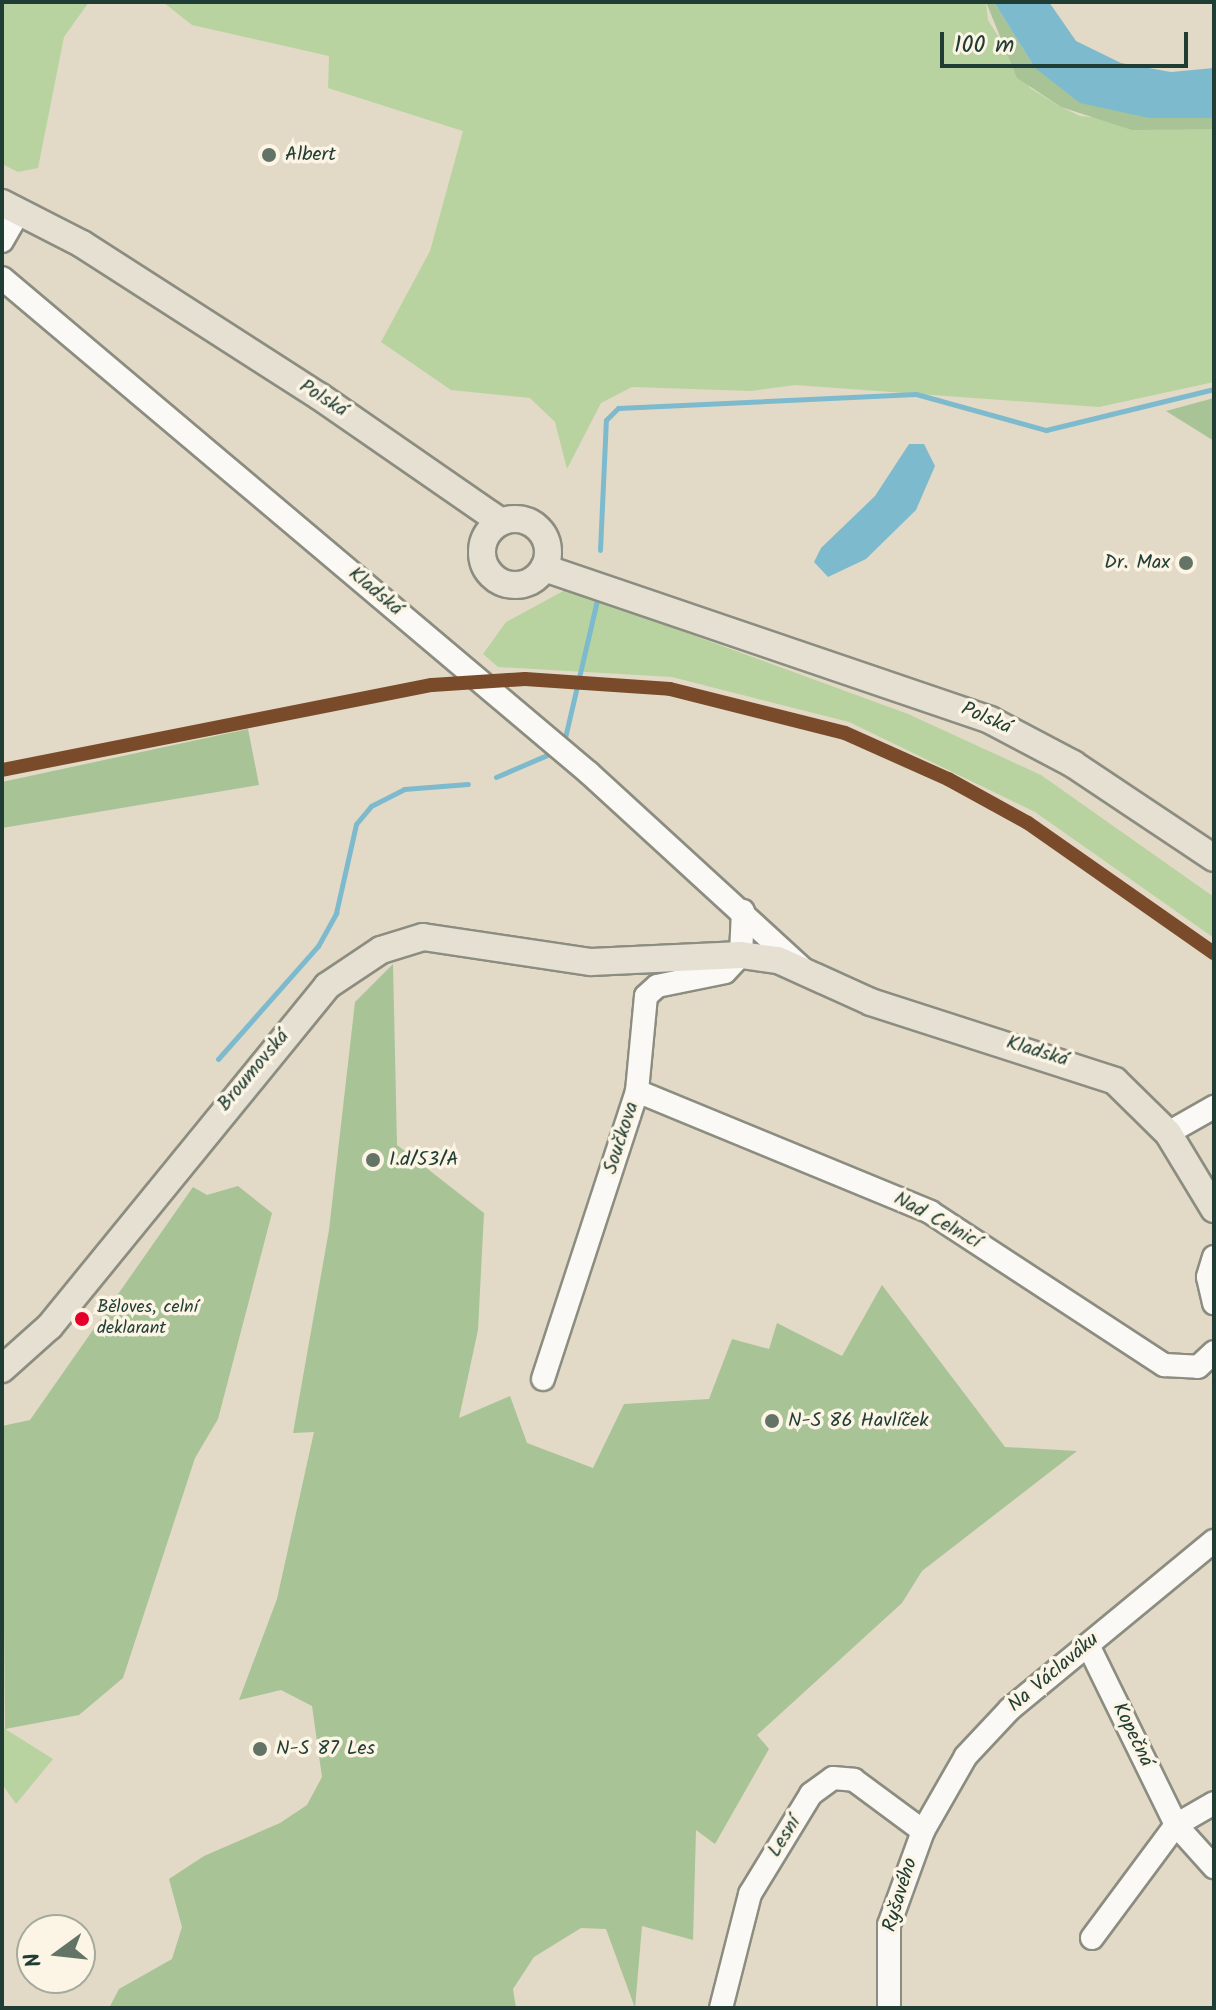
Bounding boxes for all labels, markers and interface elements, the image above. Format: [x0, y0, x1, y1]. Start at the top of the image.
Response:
scale bar [944, 16, 1192, 66]
text: 100 m [954, 26, 1014, 65]
place label: Albert [285, 143, 336, 167]
marker: Albert [260, 146, 278, 164]
street label: Polská [295, 375, 351, 423]
place label: Dr. Max [1104, 551, 1170, 575]
marker: Dr. Max [1177, 554, 1195, 572]
street label: Kladská [343, 562, 407, 622]
street label: Polská [957, 698, 1015, 740]
street label: Broumovská [213, 1025, 295, 1117]
street label: Kladská [1003, 1031, 1071, 1073]
street label: Součkova [599, 1099, 645, 1177]
place label: I.d/53/A [389, 1148, 458, 1172]
marker: I.d/53/A [364, 1151, 382, 1169]
street label: Nad Celnicí [889, 1187, 985, 1255]
place label: Běloves, celní deklarant [97, 1298, 198, 1340]
marker: Běloves, celní deklarant [74, 1311, 90, 1327]
place label: N-S 86 Havlíček [788, 1409, 929, 1433]
marker: N-S 86 Havlíček [763, 1412, 781, 1430]
street label: Na Václaváku [1004, 1628, 1104, 1718]
street label: Kopečná [1106, 1699, 1158, 1771]
place label: N-S 87 Les [276, 1737, 375, 1761]
marker: N-S 87 Les [251, 1740, 269, 1758]
street label: Lesní [763, 1812, 807, 1862]
street label: Ryšavého [878, 1855, 924, 1935]
north arrow [16, 1914, 96, 1994]
text: N [16, 1949, 53, 1971]

